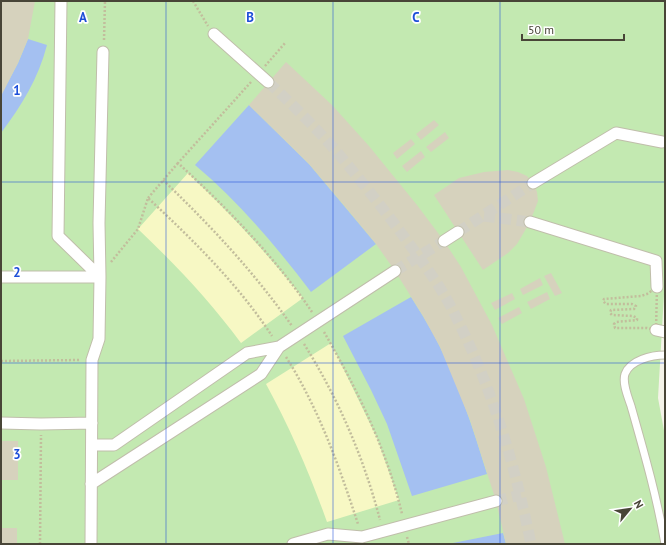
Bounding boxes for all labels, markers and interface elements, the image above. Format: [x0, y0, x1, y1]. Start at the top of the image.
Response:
text: A [79, 9, 87, 26]
text: B [246, 9, 254, 26]
text: C [412, 9, 420, 26]
scale bar [522, 16, 624, 42]
text: 50 m [528, 22, 554, 37]
text: 1 [13, 82, 21, 99]
text: 2 [13, 264, 21, 281]
text: 3 [13, 446, 21, 463]
north arrow [610, 489, 650, 529]
text: N [631, 498, 647, 511]

